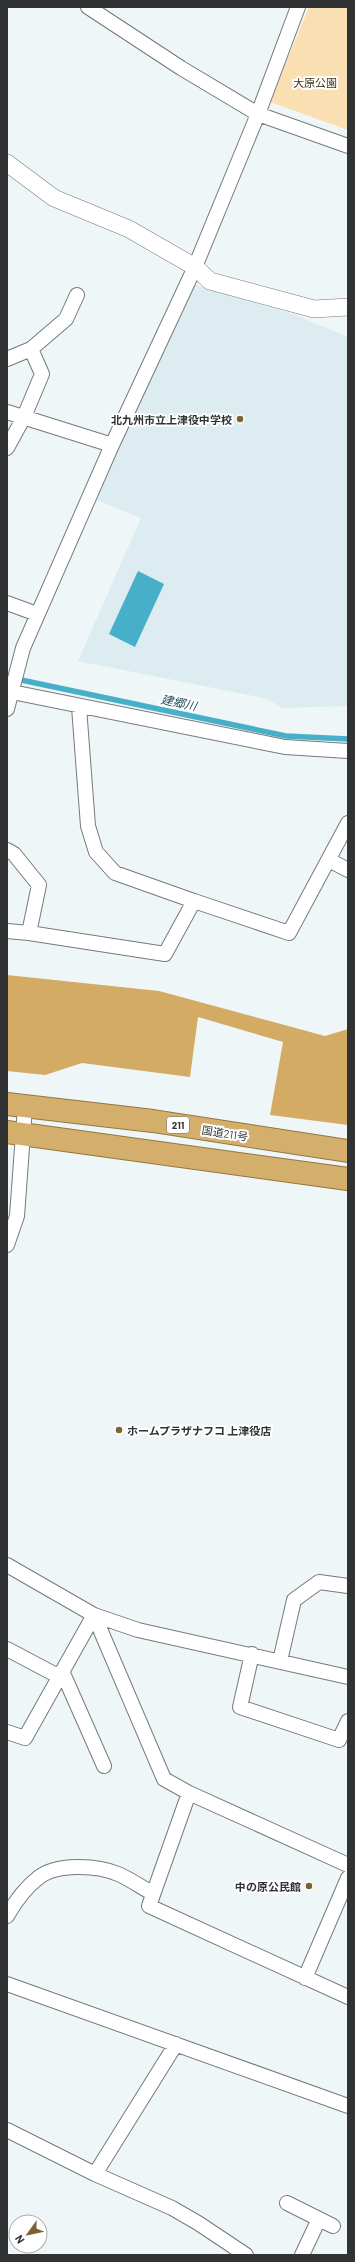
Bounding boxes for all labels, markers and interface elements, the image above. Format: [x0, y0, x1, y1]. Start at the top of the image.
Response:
park label: 大原公園 [293, 76, 337, 89]
place label: 北九州市立上津役中学校 [111, 413, 232, 426]
marker: 北九州市立上津役中学校 [235, 414, 245, 424]
water label: 建郷川 [160, 691, 200, 713]
road number: 211 [167, 1117, 189, 1133]
street label: 国道211号 [201, 1123, 249, 1143]
place label: ホームプラザナフコ 上津役店 [127, 1424, 271, 1437]
marker: ホームプラザナフコ 上津役店 [114, 1425, 124, 1435]
place label: 中の原公民館 [235, 1880, 301, 1893]
marker: 中の原公民館 [304, 1881, 314, 1891]
north arrow [8, 2214, 48, 2254]
text: N [12, 2233, 27, 2246]

